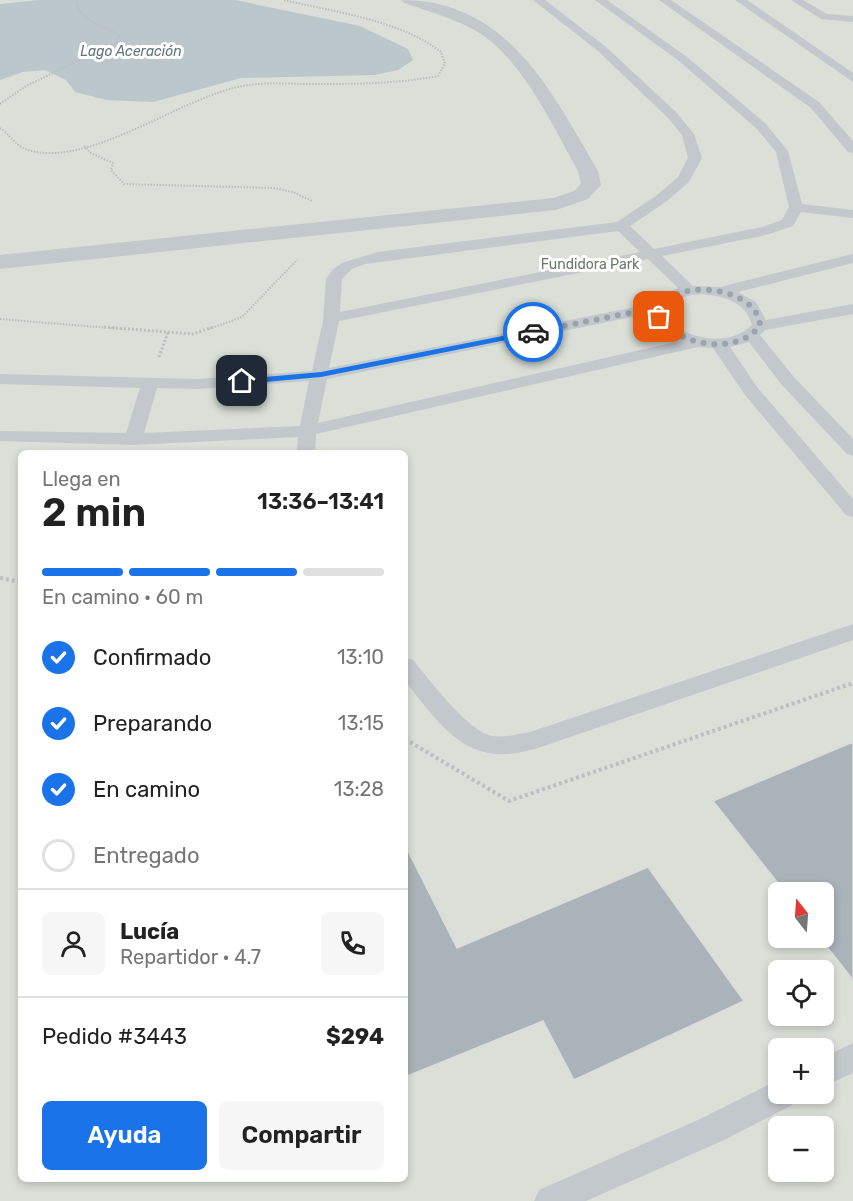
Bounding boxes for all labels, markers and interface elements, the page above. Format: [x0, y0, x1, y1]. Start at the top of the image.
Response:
water label: Lago Aceración [80, 43, 182, 60]
park label: Fundidora Park [541, 256, 640, 273]
pin [633, 291, 684, 342]
icon: bag [642, 300, 675, 333]
courier [503, 302, 563, 362]
icon: car [517, 316, 550, 349]
pin [216, 355, 267, 406]
icon: home [225, 364, 258, 397]
text: Llega en [42, 467, 121, 491]
text: 13:36–13:41 [257, 488, 384, 515]
text: 2 min [42, 490, 146, 536]
text: En camino · 60 m [42, 585, 203, 609]
icon: check [42, 641, 75, 674]
text: Confirmado [93, 644, 211, 671]
text: 13:10 [337, 645, 384, 669]
icon: check [42, 707, 75, 740]
text: Preparando [93, 710, 212, 737]
text: 13:15 [338, 711, 384, 735]
icon: check [42, 773, 75, 806]
text: En camino [93, 776, 200, 803]
text: 13:28 [334, 777, 384, 801]
text: Entregado [93, 842, 200, 869]
north arrow [768, 882, 834, 948]
map controls [768, 882, 834, 1182]
button: person [42, 912, 105, 975]
button: phone [321, 912, 384, 975]
text: Lucía [120, 918, 179, 945]
text: Repartidor · 4.7 [120, 945, 261, 969]
button: locate [768, 960, 834, 1026]
text: Pedido #3443 [42, 1023, 187, 1050]
text: $294 [326, 1023, 384, 1050]
button: + [768, 1038, 834, 1104]
button: Ayuda [42, 1101, 207, 1170]
button: Compartir [219, 1101, 384, 1170]
button: − [768, 1116, 834, 1182]

